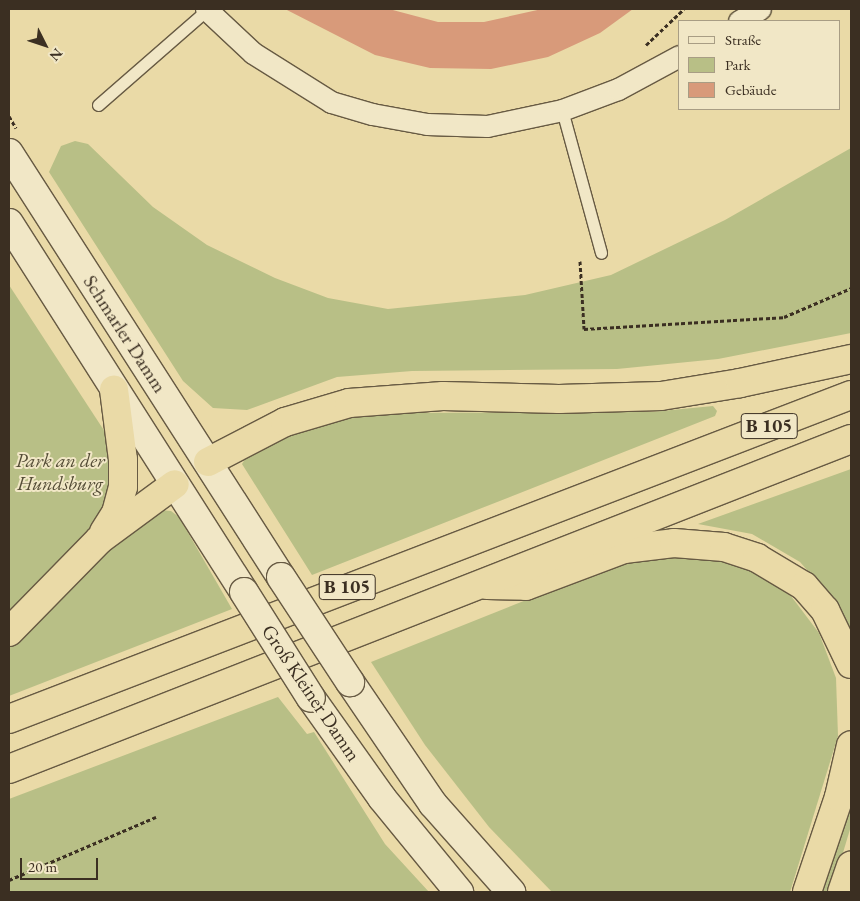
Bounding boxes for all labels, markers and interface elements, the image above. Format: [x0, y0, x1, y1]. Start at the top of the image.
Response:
north arrow [20, 20, 70, 70]
legend [678, 20, 840, 110]
text: Straße [725, 30, 761, 49]
text: N [46, 45, 67, 65]
text: Park [725, 55, 751, 74]
text: Gebäude [725, 80, 777, 99]
street label: Schmarler Damm [78, 271, 172, 397]
road number: B 105 [740, 410, 798, 442]
park label: Park an der Hundsburg [15, 449, 105, 496]
road number: B 105 [318, 570, 376, 604]
street label: Groß Kleiner Damm [256, 620, 366, 766]
scale bar [22, 848, 100, 880]
text: 20 m [28, 857, 57, 876]

